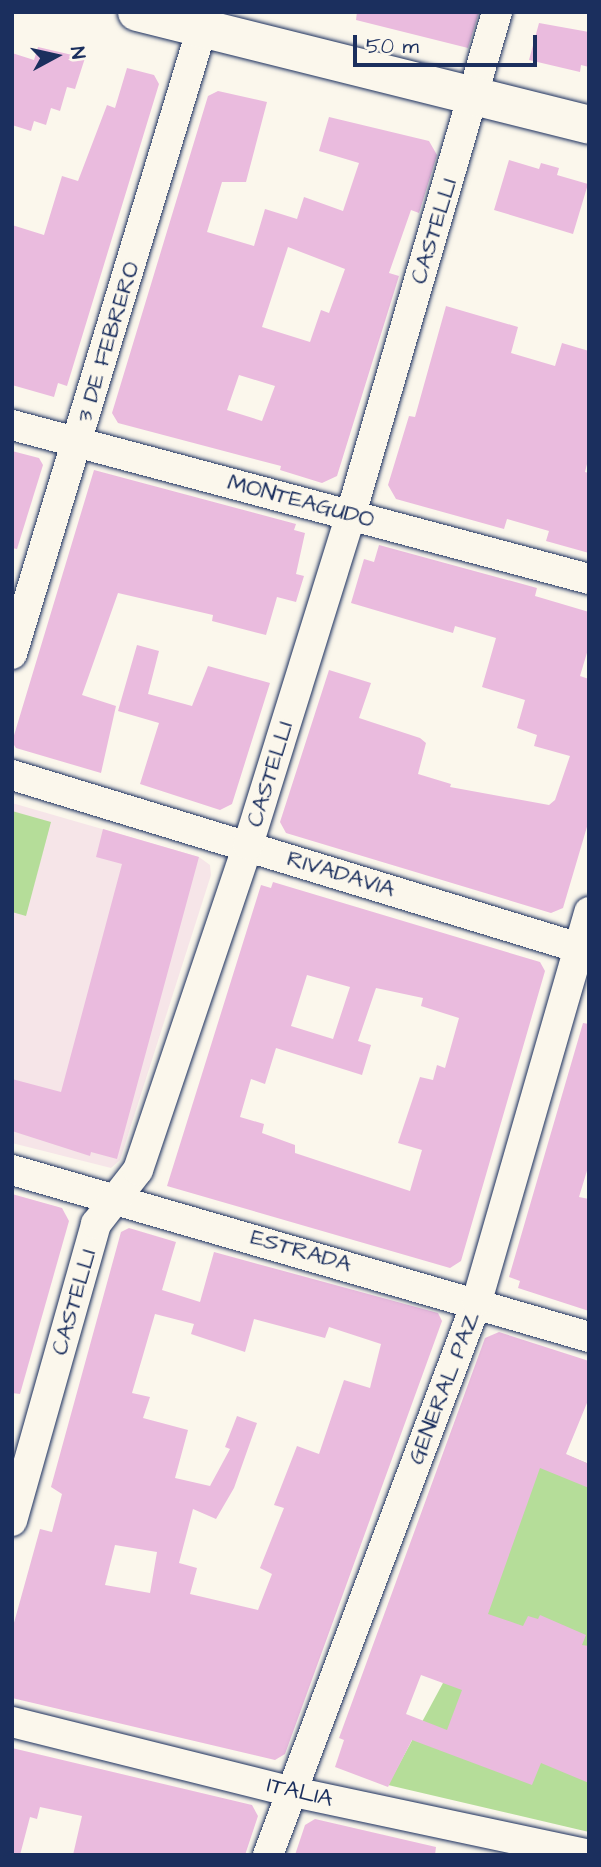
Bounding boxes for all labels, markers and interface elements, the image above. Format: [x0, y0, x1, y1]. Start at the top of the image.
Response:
north arrow [21, 21, 91, 91]
scale bar [356, 21, 540, 65]
text: 50 m [366, 32, 419, 61]
text: N [63, 45, 91, 61]
street label: CASTELLI [405, 175, 463, 287]
street label: 3 DE FEBRERO [70, 258, 146, 426]
street label: MONTEAGUDO [225, 468, 377, 534]
street label: CASTELLI [241, 718, 299, 830]
street label: RIVADAVIA [284, 845, 398, 903]
street label: ESTRADA [247, 1223, 355, 1279]
street label: CASTELLI [46, 1246, 102, 1358]
street label: GENERAL PAZ [402, 1308, 486, 1468]
street label: ITALIA [264, 1771, 336, 1813]

